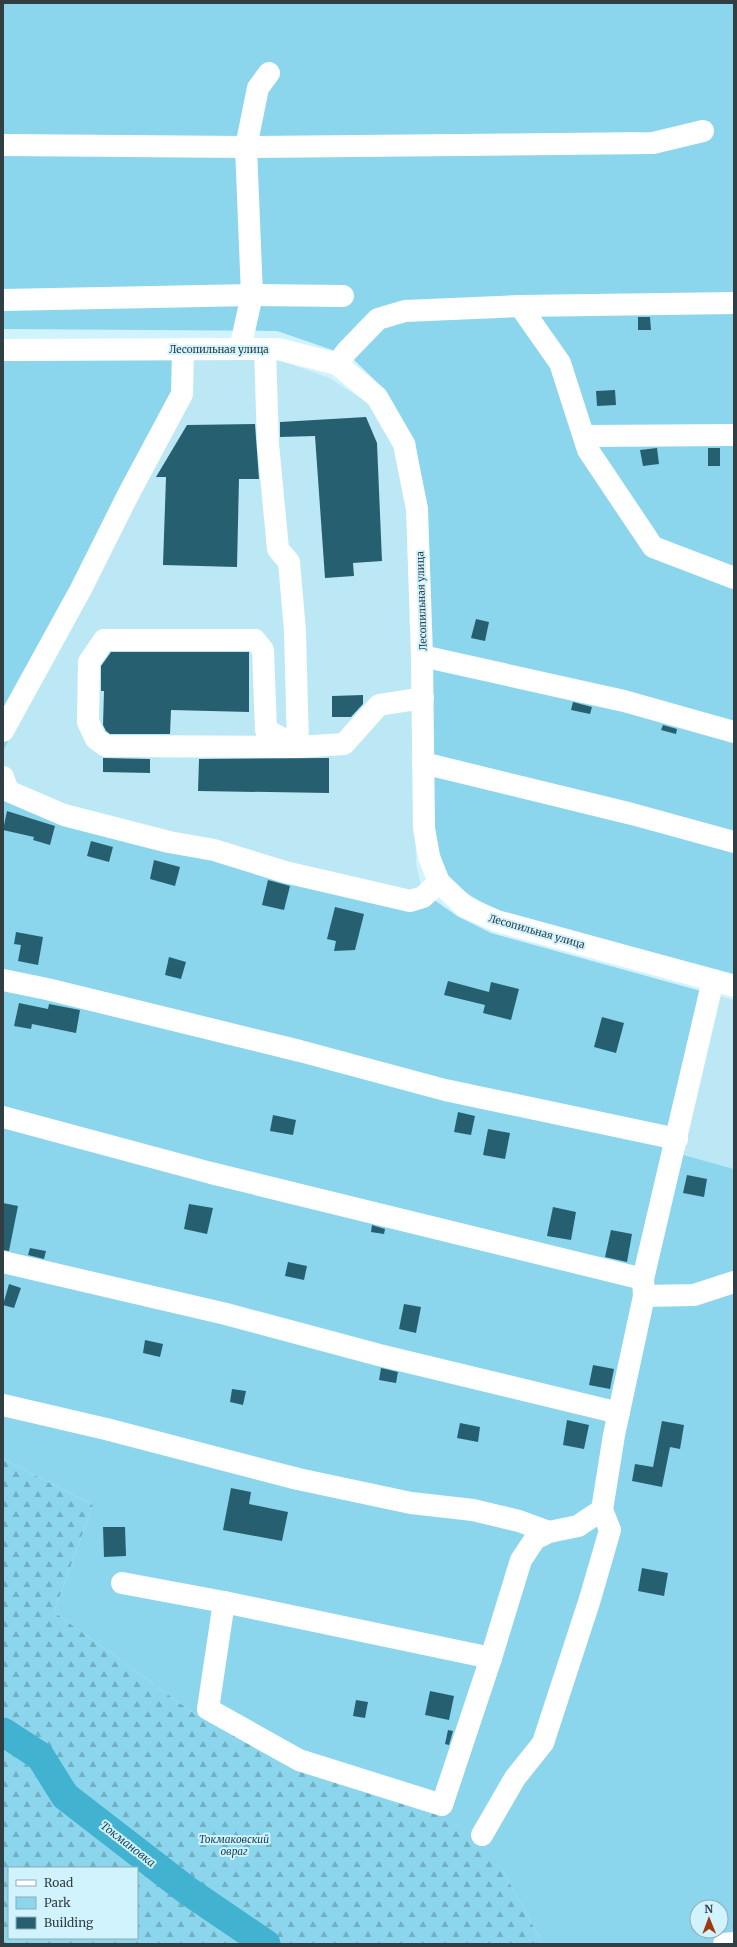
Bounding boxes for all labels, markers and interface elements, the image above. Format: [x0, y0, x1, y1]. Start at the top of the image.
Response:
street label: Лесопильная улица [169, 343, 269, 356]
street label: Лесопильная улица [413, 550, 430, 651]
street label: Лесопильная улица [487, 912, 587, 952]
water label: Токмановка [98, 1818, 158, 1870]
park label: Токмаковский овраг [199, 1833, 269, 1858]
legend [8, 1867, 138, 1939]
text: Road [44, 1875, 73, 1890]
text: Park [44, 1895, 71, 1910]
north arrow [689, 1899, 729, 1939]
text: N [704, 1902, 714, 1916]
text: Building [44, 1915, 94, 1930]

